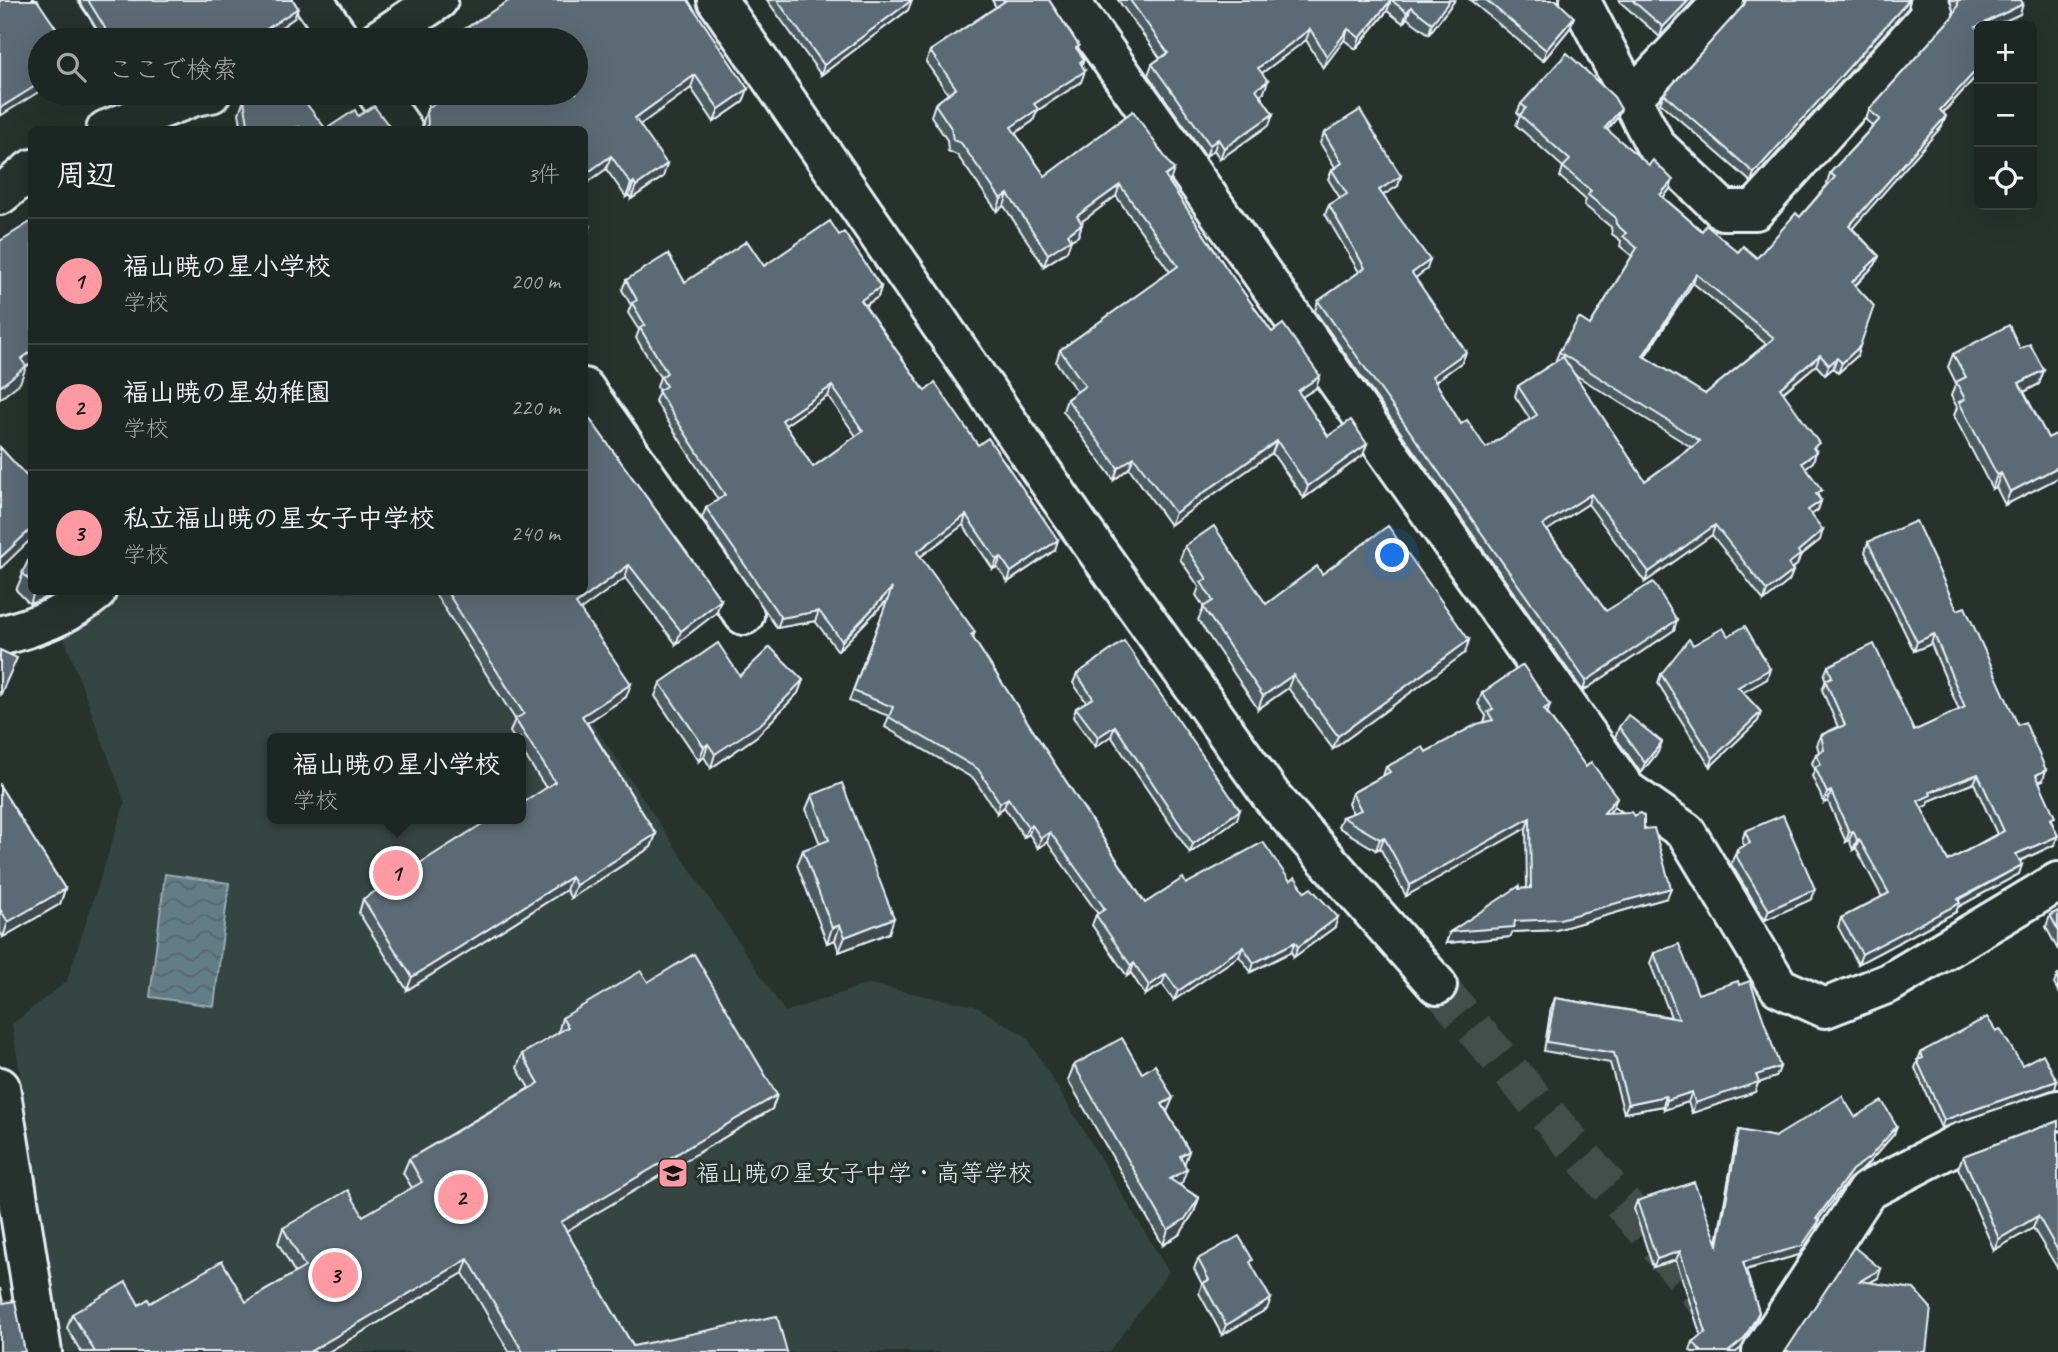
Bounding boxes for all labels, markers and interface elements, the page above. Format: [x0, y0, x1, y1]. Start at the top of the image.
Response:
map controls [1974, 21, 2037, 210]
button: + [1974, 21, 2037, 84]
search box [28, 28, 588, 105]
icon: search [52, 48, 90, 86]
text: ここで検索 [108, 53, 238, 86]
button: − [1974, 84, 2037, 147]
button: locate [1974, 147, 2037, 210]
text: 周辺 [56, 156, 116, 194]
text: 3件 [527, 160, 560, 189]
text: 福山暁の星小学校 [123, 250, 331, 283]
text: 1 [74, 267, 84, 296]
text: 200 m [511, 267, 560, 296]
text: 学校 [123, 288, 169, 317]
text: 福山暁の星幼稚園 [123, 376, 331, 409]
text: 2 [74, 393, 84, 422]
text: 220 m [511, 393, 560, 422]
text: 学校 [123, 414, 169, 443]
text: 私立福山暁の星女子中学校 [123, 502, 435, 535]
text: 3 [74, 519, 84, 548]
text: 240 m [511, 519, 560, 548]
your location [1375, 538, 1409, 572]
text: 学校 [123, 540, 169, 569]
popup [267, 733, 526, 824]
text: 福山暁の星小学校 [292, 748, 501, 781]
text: 学校 [292, 786, 338, 815]
pin: 1 [373, 847, 419, 899]
school or university icon: 福山暁の星女子中学・高等学校 [656, 1156, 690, 1190]
place label: 福山暁の星女子中学・高等学校 [696, 1158, 1032, 1188]
pin: 2 [438, 1171, 484, 1223]
pin: 3 [312, 1249, 358, 1301]

